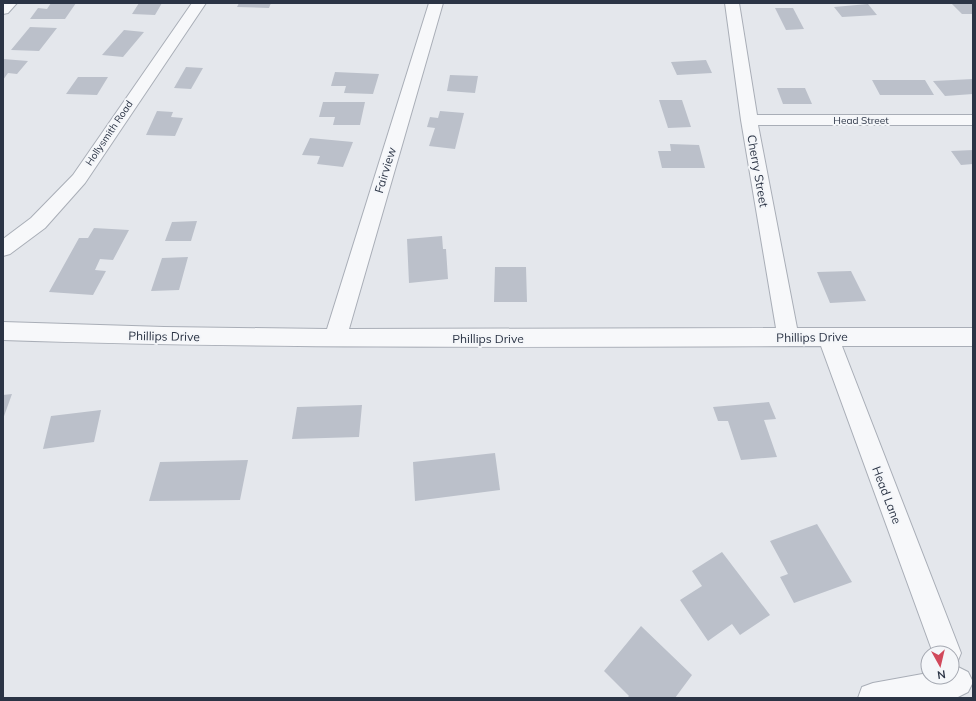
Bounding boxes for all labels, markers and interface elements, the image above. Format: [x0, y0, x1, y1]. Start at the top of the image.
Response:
street label: Hollysmith Road [82, 98, 136, 168]
street label: Head Street [833, 114, 889, 127]
street label: Cherry Street [744, 133, 772, 209]
street label: Fairview [371, 145, 399, 195]
street label: Phillips Drive [128, 328, 200, 344]
street label: Phillips Drive [776, 329, 848, 345]
street label: Phillips Drive [452, 331, 524, 346]
street label: Head Lane [869, 464, 905, 526]
north arrow [920, 645, 960, 685]
text: N [936, 667, 946, 682]

